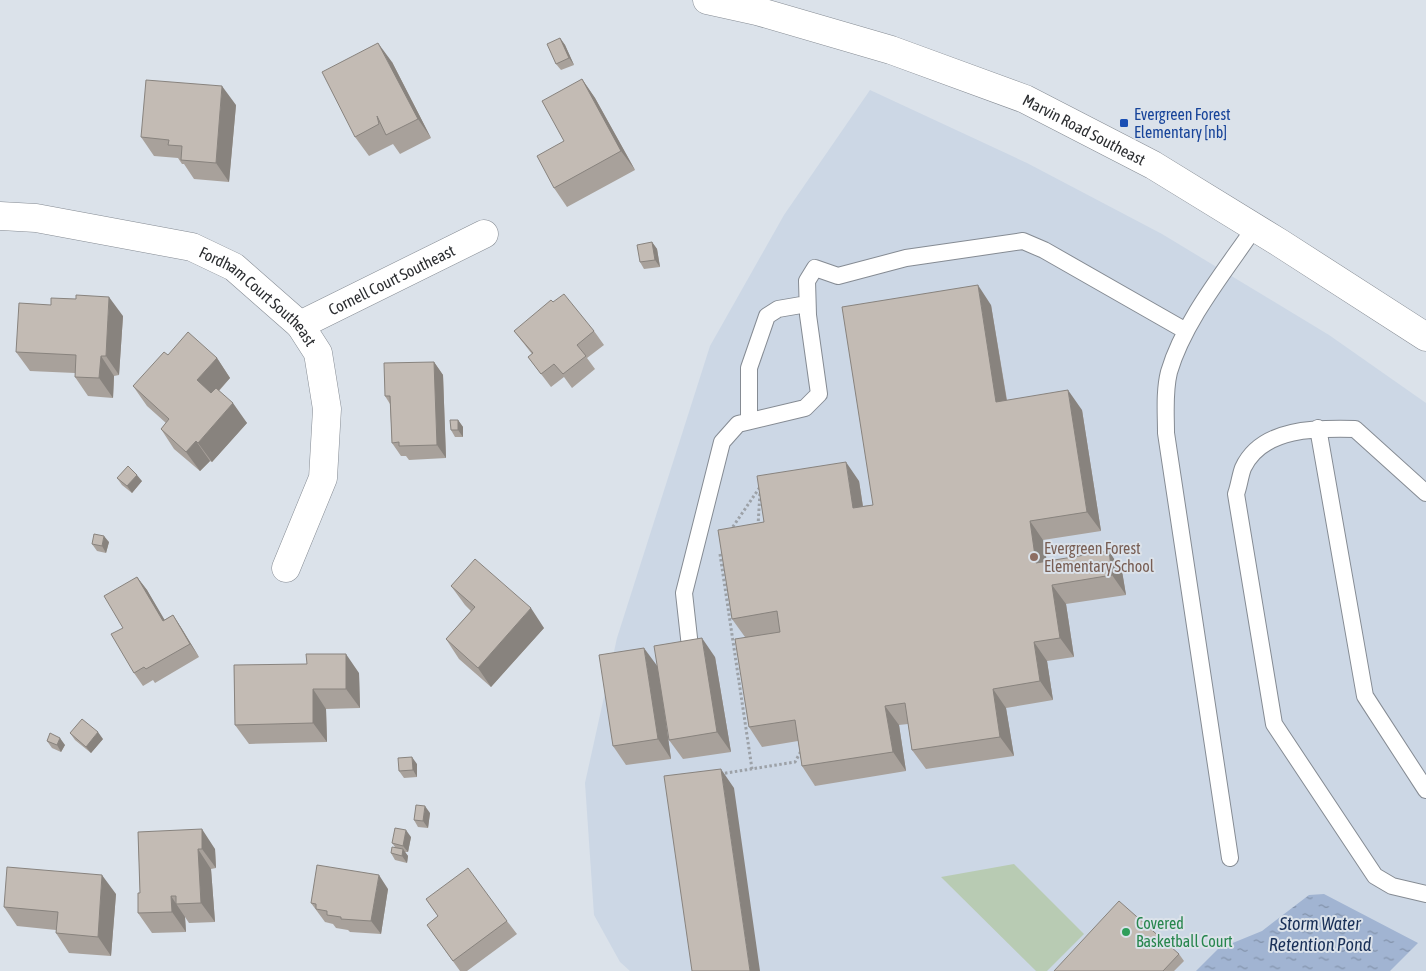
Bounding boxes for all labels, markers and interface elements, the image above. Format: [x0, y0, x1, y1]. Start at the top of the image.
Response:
street label: Marvin Road Southeast [1020, 90, 1149, 169]
place label: Evergreen Forest Elementary [nb] [1134, 105, 1231, 142]
marker: Evergreen Forest Elementary [nb] [1118, 117, 1130, 129]
street label: Cornell Court Southeast [325, 241, 458, 319]
street label: Fordham Court Southeast [196, 243, 320, 350]
place label: Evergreen Forest Elementary School [1044, 539, 1155, 576]
marker: Evergreen Forest Elementary School [1028, 551, 1040, 563]
water label: Storm Water Retention Pond [1269, 913, 1372, 955]
place label: Covered Basketball Court [1136, 914, 1233, 950]
marker: Covered Basketball Court [1120, 926, 1132, 938]

